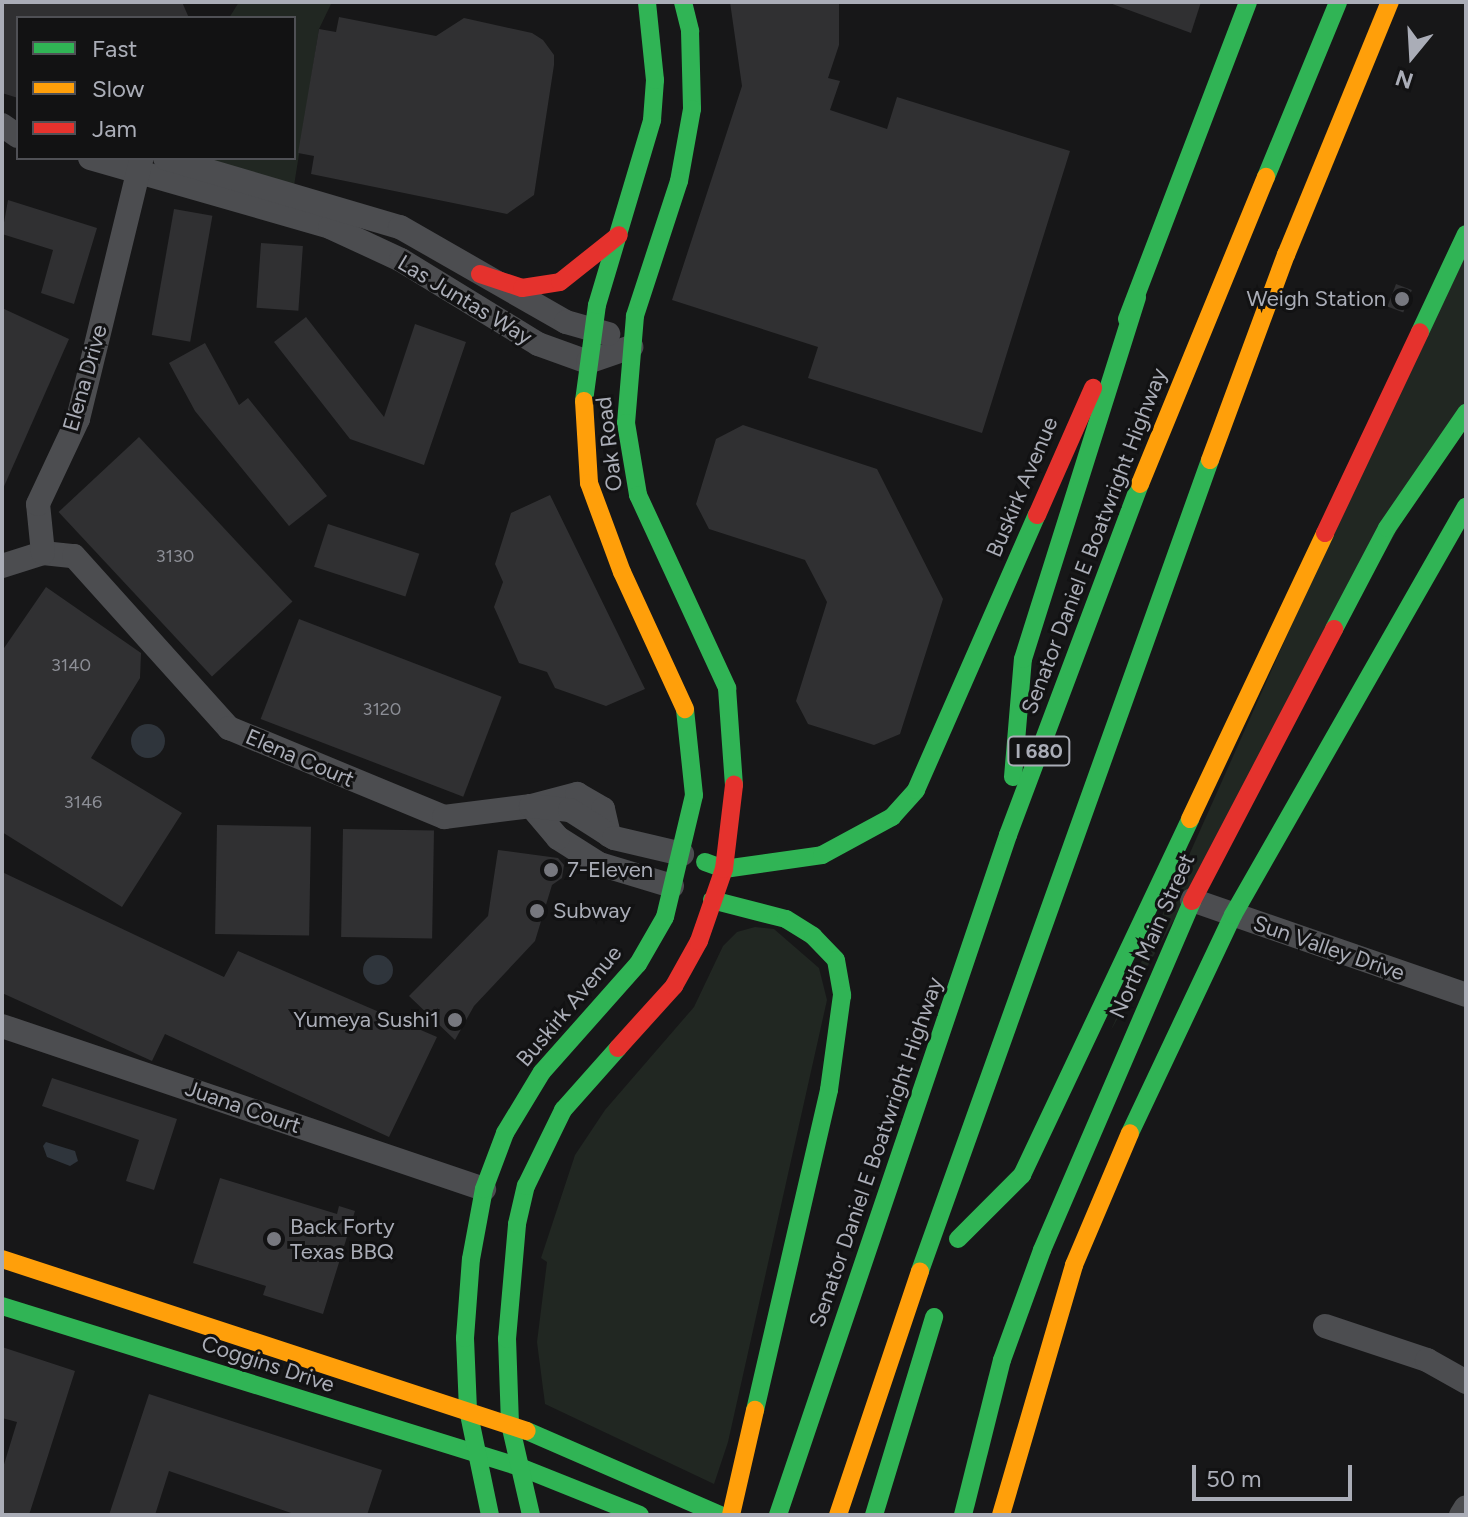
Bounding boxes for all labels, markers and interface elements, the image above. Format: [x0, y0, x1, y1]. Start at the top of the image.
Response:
legend [16, 16, 296, 160]
north arrow [1372, 16, 1452, 96]
text: Fast [92, 34, 137, 63]
text: N [1392, 64, 1417, 95]
text: Slow [92, 74, 144, 103]
text: Jam [92, 114, 137, 143]
street label: Las Juntas Way [393, 249, 537, 351]
place label: Weigh Station [1247, 286, 1386, 312]
marker: Weigh Station [1393, 290, 1411, 308]
street label: Elena Drive [57, 322, 113, 434]
street label: Senator Daniel E Boatwright Highway [1016, 364, 1172, 718]
street label: Oak Road [590, 395, 628, 493]
street label: Buskirk Avenue [981, 413, 1063, 561]
house number: 3130 [156, 545, 194, 567]
house number: 3140 [51, 654, 91, 676]
house number: 3120 [363, 698, 401, 720]
street label: Elena Court [242, 723, 358, 793]
road number: I 680 [1007, 735, 1071, 767]
house number: 3146 [64, 791, 102, 813]
street label: North Main Street [1104, 850, 1200, 1022]
place label: 7-Eleven [567, 857, 653, 883]
marker: 7-Eleven [542, 861, 560, 879]
place label: Subway [553, 898, 631, 924]
marker: Subway [528, 902, 546, 920]
street label: Sun Valley Drive [1250, 910, 1408, 986]
street label: Buskirk Avenue [511, 940, 627, 1072]
street label: Senator Daniel E Boatwright Highway [804, 974, 948, 1330]
place label: Yumeya Sushi1 [293, 1007, 439, 1033]
marker: Yumeya Sushi1 [446, 1011, 464, 1029]
street label: Juana Court [182, 1075, 304, 1139]
place label: Back Forty Texas BBQ [290, 1213, 395, 1264]
marker: Back Forty Texas BBQ [265, 1230, 283, 1248]
street label: Coggins Drive [198, 1330, 338, 1398]
scale bar [1196, 1449, 1356, 1499]
text: 50 m [1206, 1464, 1262, 1493]

